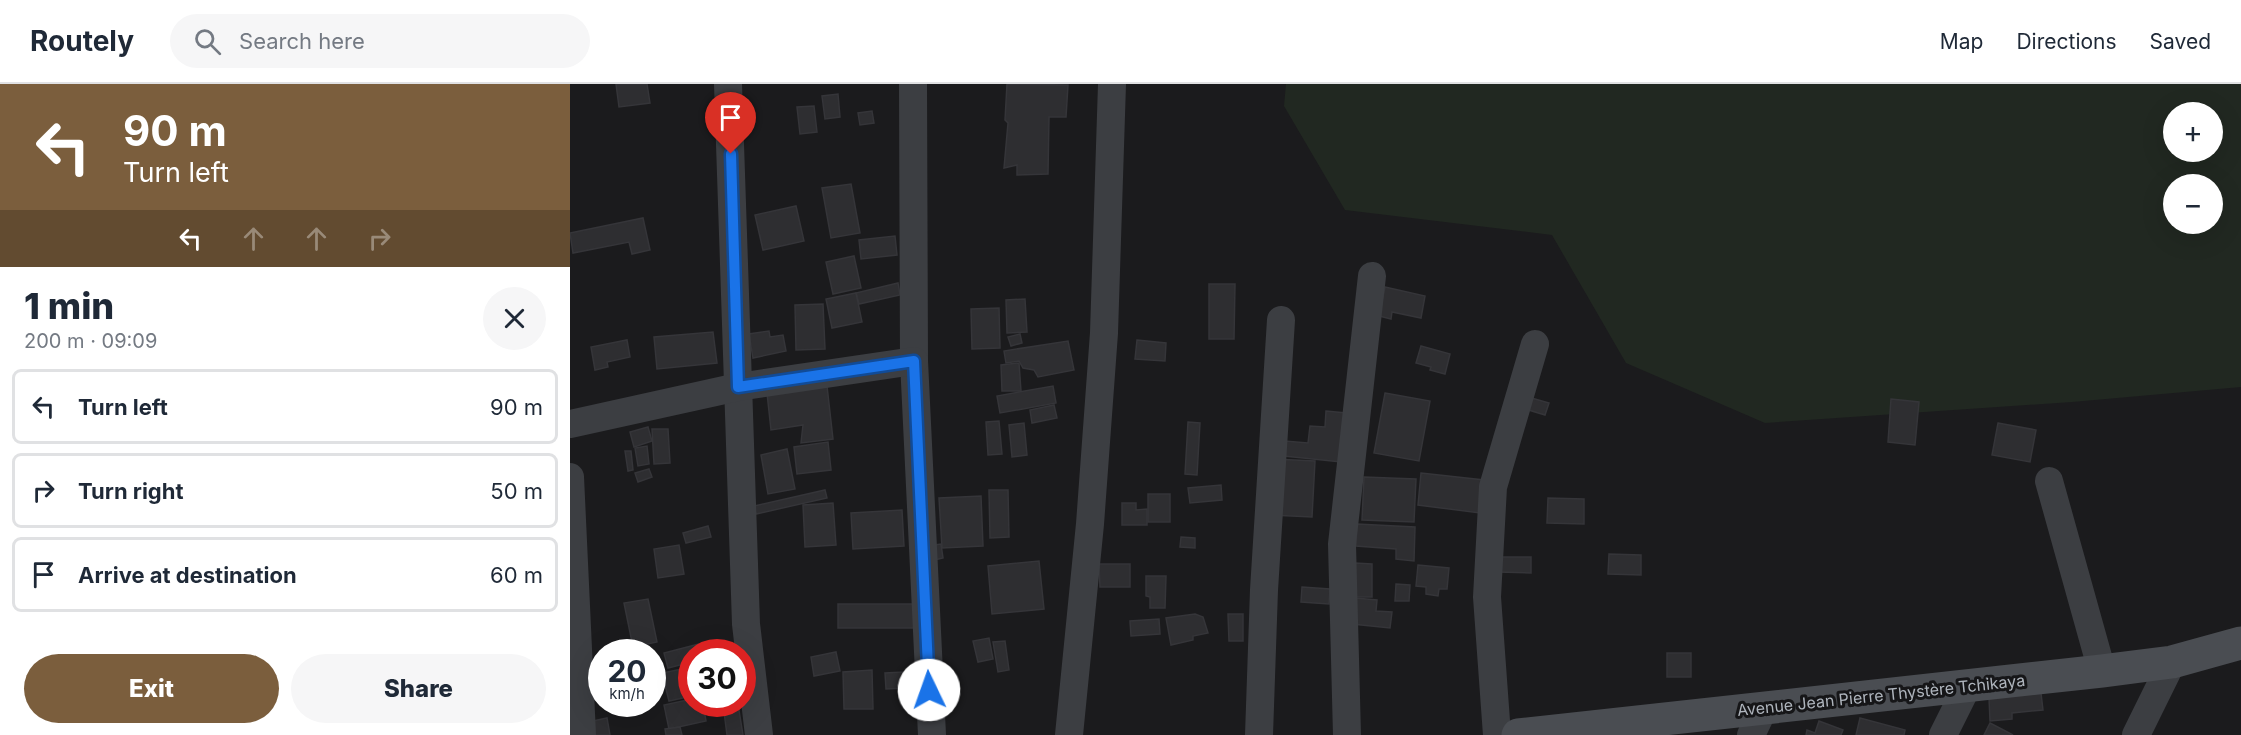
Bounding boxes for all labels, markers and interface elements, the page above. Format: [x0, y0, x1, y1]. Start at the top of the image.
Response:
search box [170, 14, 590, 68]
text: Routely [30, 24, 134, 58]
icon: search [191, 25, 224, 58]
text: Search here [239, 28, 365, 54]
text: Map [1940, 29, 1983, 54]
text: Directions [2016, 29, 2117, 54]
text: Saved [2150, 29, 2211, 54]
pin [705, 92, 756, 154]
icon: arrive [714, 101, 747, 134]
map controls [2163, 102, 2223, 234]
button: + [2163, 102, 2223, 162]
text: 90 m [123, 105, 227, 156]
icon: left [24, 108, 102, 186]
text: Turn left [123, 156, 229, 189]
button: − [2163, 174, 2223, 234]
icon: left [174, 222, 207, 255]
icon: ahead [237, 222, 270, 255]
icon: ahead [300, 222, 333, 255]
icon: right [363, 222, 396, 255]
text: 1 min [24, 284, 114, 328]
button: close [483, 287, 546, 350]
text: 200 m · 09:09 [24, 329, 157, 353]
icon: left [27, 390, 60, 423]
text: Turn left [78, 394, 168, 420]
text: 90 m [490, 394, 543, 420]
icon: right [27, 474, 60, 507]
text: Turn right [78, 478, 184, 504]
text: 50 m [490, 478, 543, 504]
icon: arrive [27, 558, 60, 591]
text: Arrive at destination [78, 562, 297, 588]
text: 60 m [490, 562, 543, 588]
speed limit sign: 30 [678, 639, 756, 717]
text: 20 [607, 653, 647, 689]
button: Exit [24, 654, 279, 723]
button: Share [291, 654, 546, 723]
position arrow [897, 658, 961, 722]
street label: Avenue Jean Pierre Thystère Tchikaya [1736, 670, 2026, 720]
text: km/h [609, 684, 645, 703]

